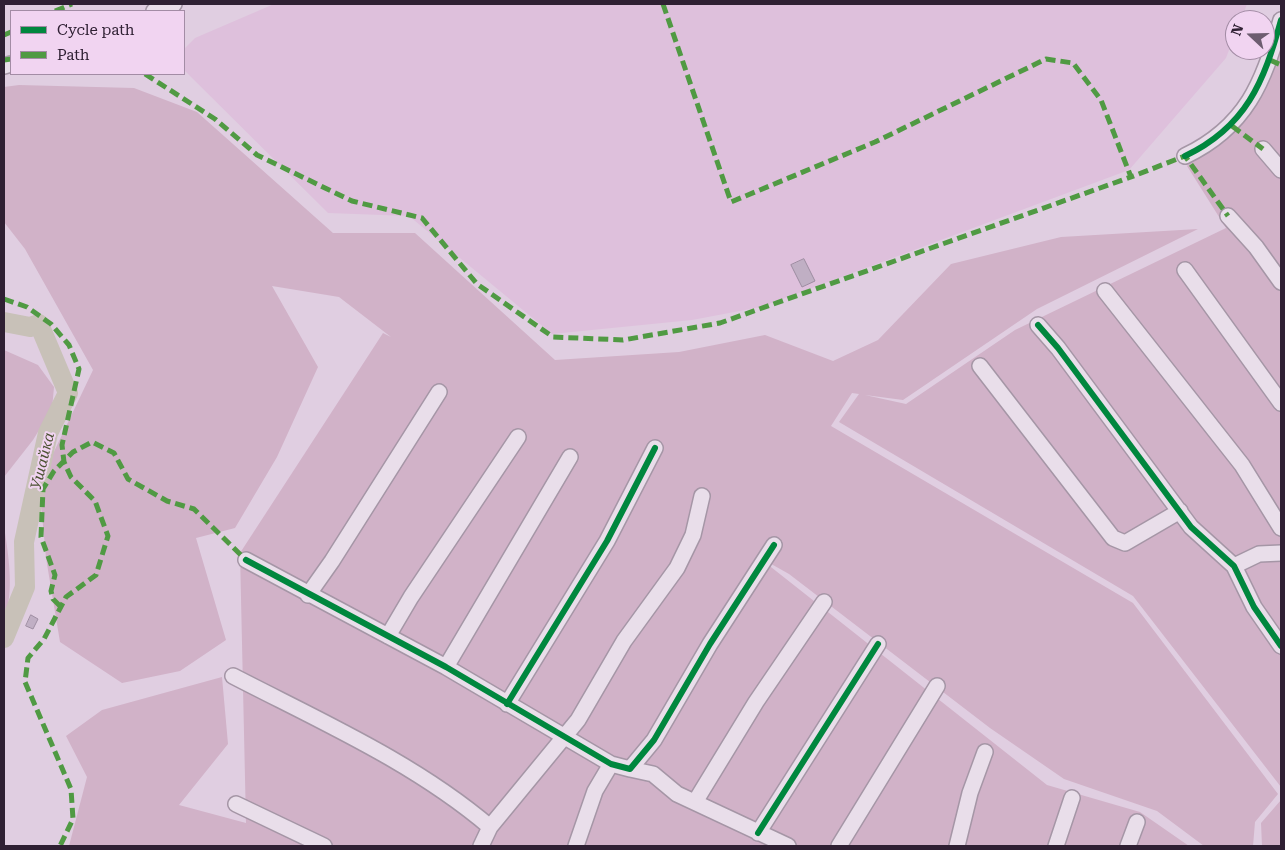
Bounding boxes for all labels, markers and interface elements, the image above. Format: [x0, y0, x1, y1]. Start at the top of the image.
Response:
legend [10, 10, 185, 75]
north arrow [1225, 10, 1275, 60]
text: Cycle path [57, 21, 134, 39]
text: N [1228, 22, 1246, 38]
text: Path [57, 46, 90, 64]
water label: Ушайка [27, 431, 59, 491]

